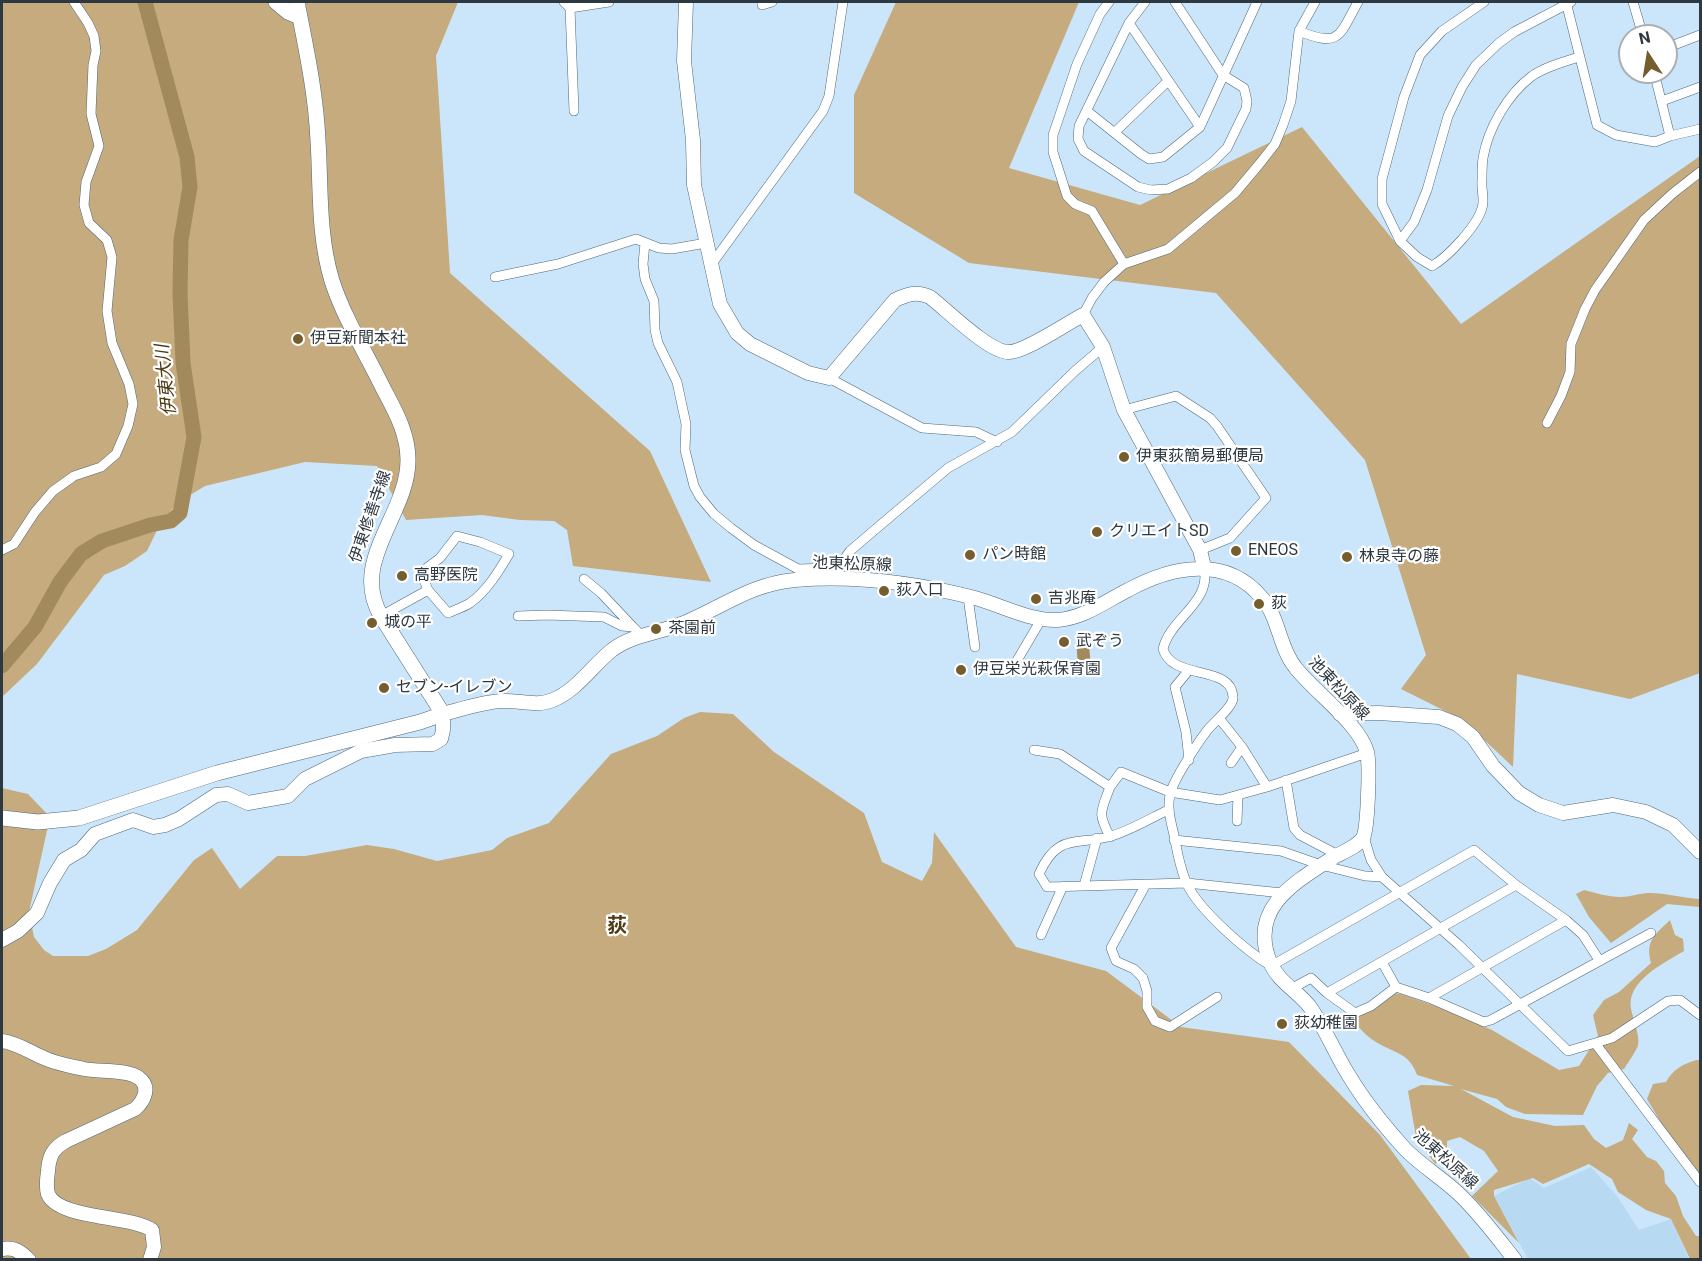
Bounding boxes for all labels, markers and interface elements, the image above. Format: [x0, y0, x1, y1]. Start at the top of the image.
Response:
north arrow [1618, 24, 1678, 84]
text: N [1637, 27, 1652, 48]
place label: 伊豆新聞本社 [310, 329, 406, 349]
marker: 伊豆新聞本社 [291, 332, 305, 346]
water label: 伊東大川 [152, 343, 182, 417]
place label: 伊東荻簡易郵便局 [1136, 447, 1264, 467]
marker: 伊東荻簡易郵便局 [1117, 450, 1131, 464]
street label: 伊東修善寺線 [346, 468, 396, 566]
place label: クリエイトSD [1109, 522, 1209, 542]
marker: クリエイトSD [1090, 525, 1104, 539]
place label: ENEOS [1248, 541, 1298, 561]
marker: ENEOS [1229, 544, 1243, 558]
place label: パン時館 [982, 545, 1046, 565]
place label: 林泉寺の藤 [1359, 547, 1439, 567]
marker: パン時館 [963, 548, 977, 562]
marker: 林泉寺の藤 [1340, 550, 1354, 564]
street label: 池東松原線 [812, 554, 892, 576]
place label: 高野医院 [414, 566, 478, 586]
marker: 高野医院 [395, 569, 409, 583]
place label: 荻入口 [896, 581, 944, 601]
marker: 荻入口 [877, 584, 891, 598]
place label: 吉兆庵 [1048, 589, 1096, 609]
marker: 吉兆庵 [1029, 592, 1043, 606]
place label: 荻 [1271, 594, 1287, 614]
marker: 荻 [1252, 597, 1266, 611]
place label: 城の平 [384, 613, 432, 633]
marker: 城の平 [365, 616, 379, 630]
place label: 茶園前 [668, 619, 716, 639]
marker: 茶園前 [649, 622, 663, 636]
place label: 武ぞう [1076, 632, 1124, 652]
marker: 武ぞう [1057, 635, 1071, 649]
street label: 池東松原線 [1304, 653, 1372, 725]
place label: 伊豆栄光萩保育園 [973, 660, 1101, 680]
marker: 伊豆栄光萩保育園 [954, 663, 968, 677]
place label: セブン-イレブン [396, 678, 512, 698]
marker: セブン-イレブン [377, 681, 391, 695]
district label: 荻 [607, 915, 627, 939]
place label: 荻幼稚園 [1294, 1014, 1358, 1034]
marker: 荻幼稚園 [1275, 1017, 1289, 1031]
street label: 池東松原線 [1409, 1126, 1481, 1194]

